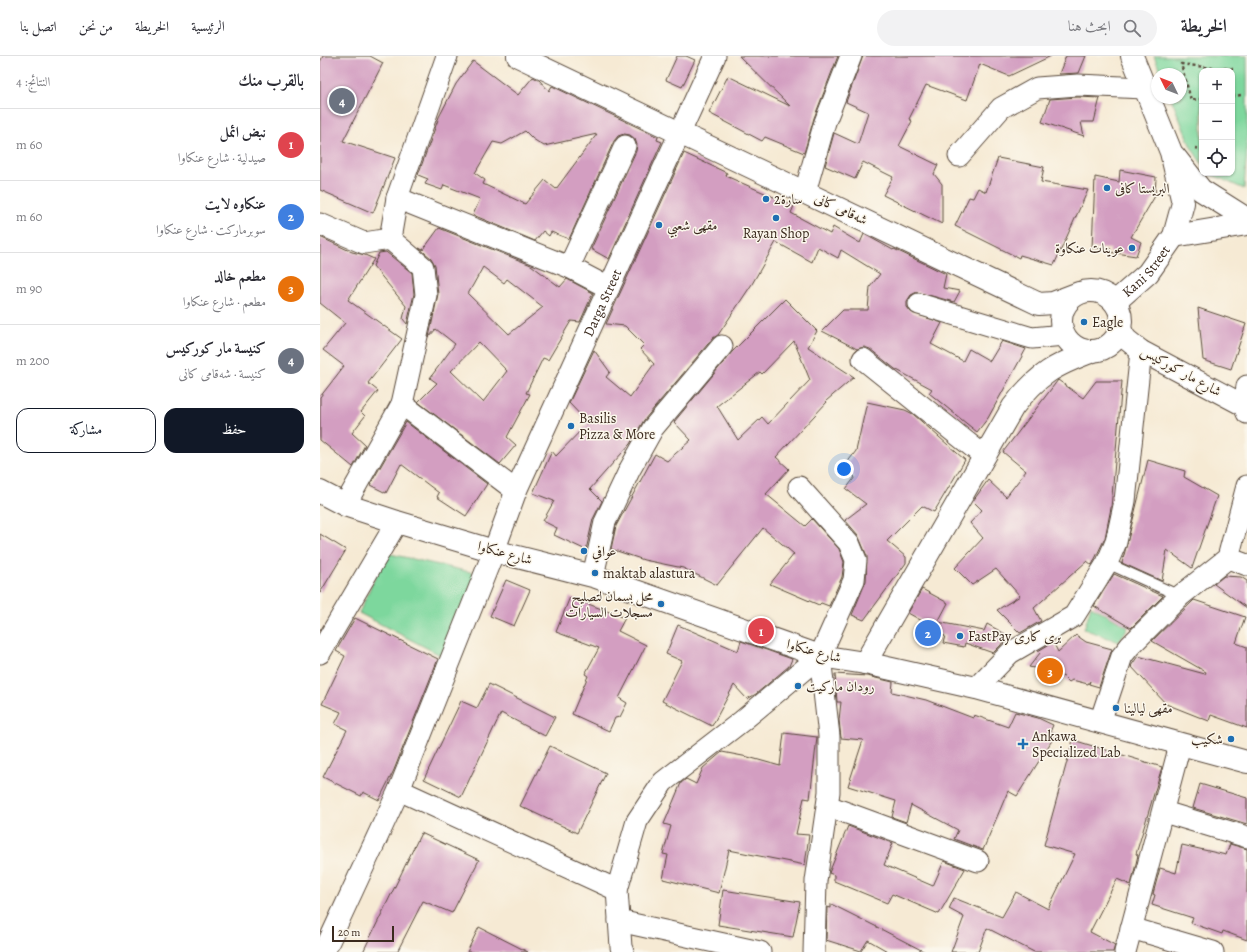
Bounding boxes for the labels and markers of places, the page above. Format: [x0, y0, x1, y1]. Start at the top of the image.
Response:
pin: 4 [329, 86, 355, 116]
place label: البریستا كافی [1115, 179, 1170, 198]
marker: البریستا كافی [1102, 183, 1112, 193]
place label: سارة2 [774, 190, 803, 209]
marker: سارة2 [761, 194, 771, 204]
marker: Rayan Shop [771, 213, 781, 223]
place label: مقهى شعبي [667, 216, 717, 238]
marker: مقهى شعبي [654, 220, 664, 230]
place label: Rayan Shop [743, 224, 809, 243]
place label: عوينات عنكاوة [1055, 239, 1124, 258]
marker: عوينات عنكاوة [1127, 243, 1137, 253]
place label: Eagle [1092, 313, 1123, 332]
marker: Eagle [1079, 317, 1089, 327]
place label: Basilis Pizza & More [579, 409, 655, 444]
marker: Basilis Pizza & More [566, 421, 576, 431]
place label: عوافي [592, 542, 617, 563]
marker: عوافي [579, 546, 589, 556]
place label: maktab alastura [603, 564, 696, 583]
marker: maktab alastura [590, 568, 600, 578]
place label: محل بسمان لتصليح مسجلات السيارات [565, 587, 654, 622]
marker: محل بسمان لتصليح مسجلات السيارات [656, 599, 666, 609]
pin: 1 [748, 616, 774, 646]
pin: 2 [915, 618, 941, 648]
place label: FastPay بری كاری [968, 627, 1062, 646]
marker: FastPay بری كاری [955, 631, 965, 641]
pin: 3 [1037, 656, 1063, 686]
place label: رودان ماركيت [806, 677, 875, 696]
marker: رودان ماركيت [793, 681, 803, 691]
place label: مقهى ليالينا [1124, 699, 1173, 718]
marker: مقهى ليالينا [1111, 703, 1121, 713]
place label: Ankawa Specialized Lab [1031, 727, 1121, 762]
place label: شكيب [1191, 730, 1223, 749]
marker: شكيب [1226, 734, 1236, 744]
marker: Ankawa Specialized Lab [1017, 738, 1029, 750]

